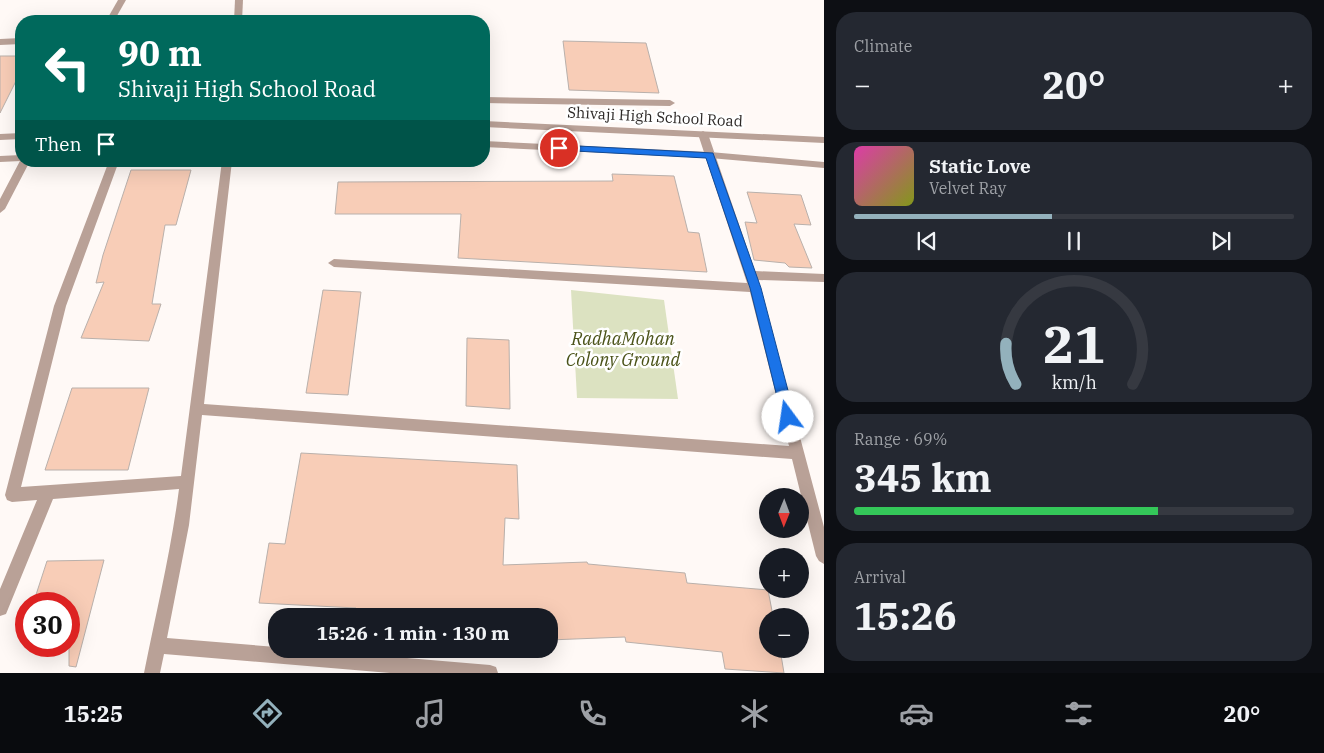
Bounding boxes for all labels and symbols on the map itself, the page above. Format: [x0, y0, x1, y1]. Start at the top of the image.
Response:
street label: Shivaji High School Road [567, 102, 743, 131]
pin [538, 127, 580, 169]
park label: RadhaMohan Colony Ground [566, 327, 680, 371]
position arrow [761, 390, 813, 442]
north arrow [759, 488, 809, 538]
speed limit sign: 30 [15, 592, 80, 657]

